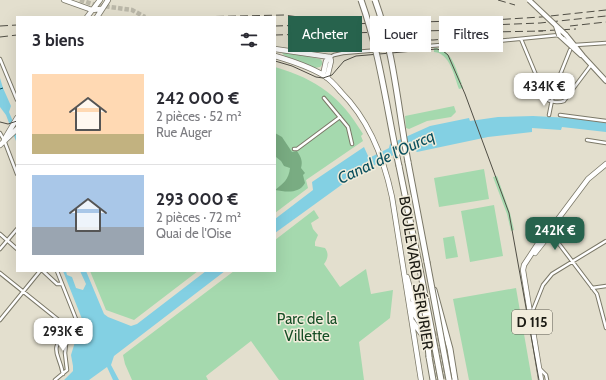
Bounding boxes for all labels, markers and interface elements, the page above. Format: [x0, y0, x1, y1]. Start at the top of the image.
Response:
chip: Acheter [288, 16, 362, 52]
chip: Louer [370, 16, 431, 52]
chip: Filtres [439, 16, 503, 52]
icon: filters [238, 29, 260, 51]
text: 3 biens [32, 30, 84, 50]
pin: 434K € [511, 73, 577, 107]
text: 434K € [523, 78, 565, 94]
text: 242 000 € [156, 88, 239, 108]
icon: home [64, 90, 112, 138]
text: 2 pièces · 52 m² [156, 108, 242, 124]
text: Rue Auger [156, 124, 212, 140]
water label: Canal de l'Ourcq [334, 126, 438, 188]
text: 293 000 € [156, 189, 238, 209]
icon: home [64, 191, 112, 239]
street label: BOULEVARD SÉRURIER [395, 195, 438, 351]
text: 2 pièces · 72 m² [156, 209, 241, 225]
pin: 242K € [522, 217, 588, 251]
text: 242K € [534, 222, 576, 238]
text: Quai de l'Oise [156, 225, 231, 241]
park label: Parc de la Villette [277, 310, 338, 345]
road number: D 115 [512, 310, 552, 334]
pin: 293K € [30, 318, 96, 352]
text: 293K € [43, 323, 83, 339]

